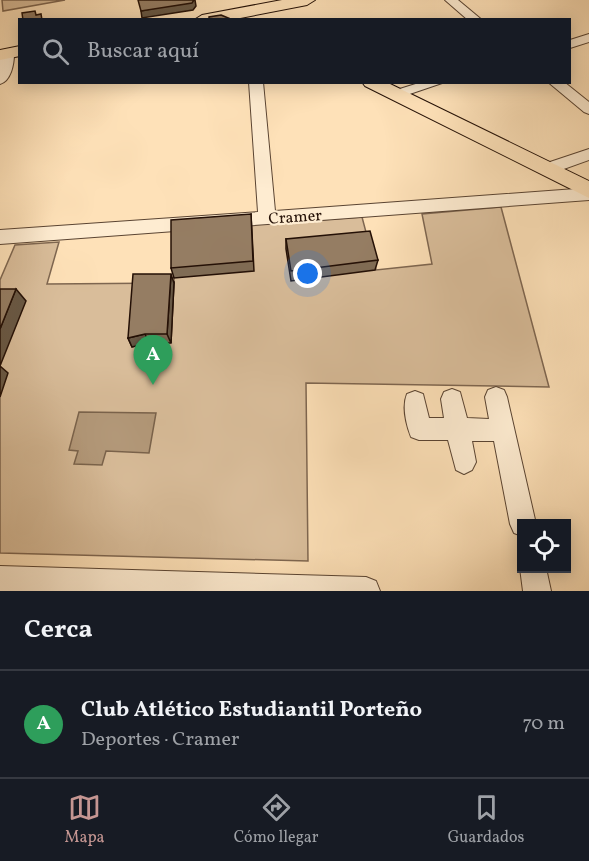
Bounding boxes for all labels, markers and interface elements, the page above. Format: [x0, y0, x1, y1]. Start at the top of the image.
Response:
search box [18, 18, 571, 84]
icon: search [39, 35, 72, 68]
text: Buscar aquí [87, 36, 199, 67]
street label: Cramer [268, 205, 323, 231]
your location [293, 259, 322, 288]
pin: A [134, 336, 172, 385]
map controls [517, 519, 571, 573]
button: locate [517, 519, 571, 573]
text: Cerca [24, 612, 93, 648]
text: Club Atlético Estudiantil Porteño [81, 695, 422, 726]
text: A [36, 710, 51, 738]
text: 70 m [522, 710, 565, 738]
text: Deportes · Cramer [81, 726, 239, 754]
tab: Mapa [65, 791, 105, 849]
tab: Cómo llegar [234, 791, 319, 849]
tab: Guardados [448, 791, 524, 849]

